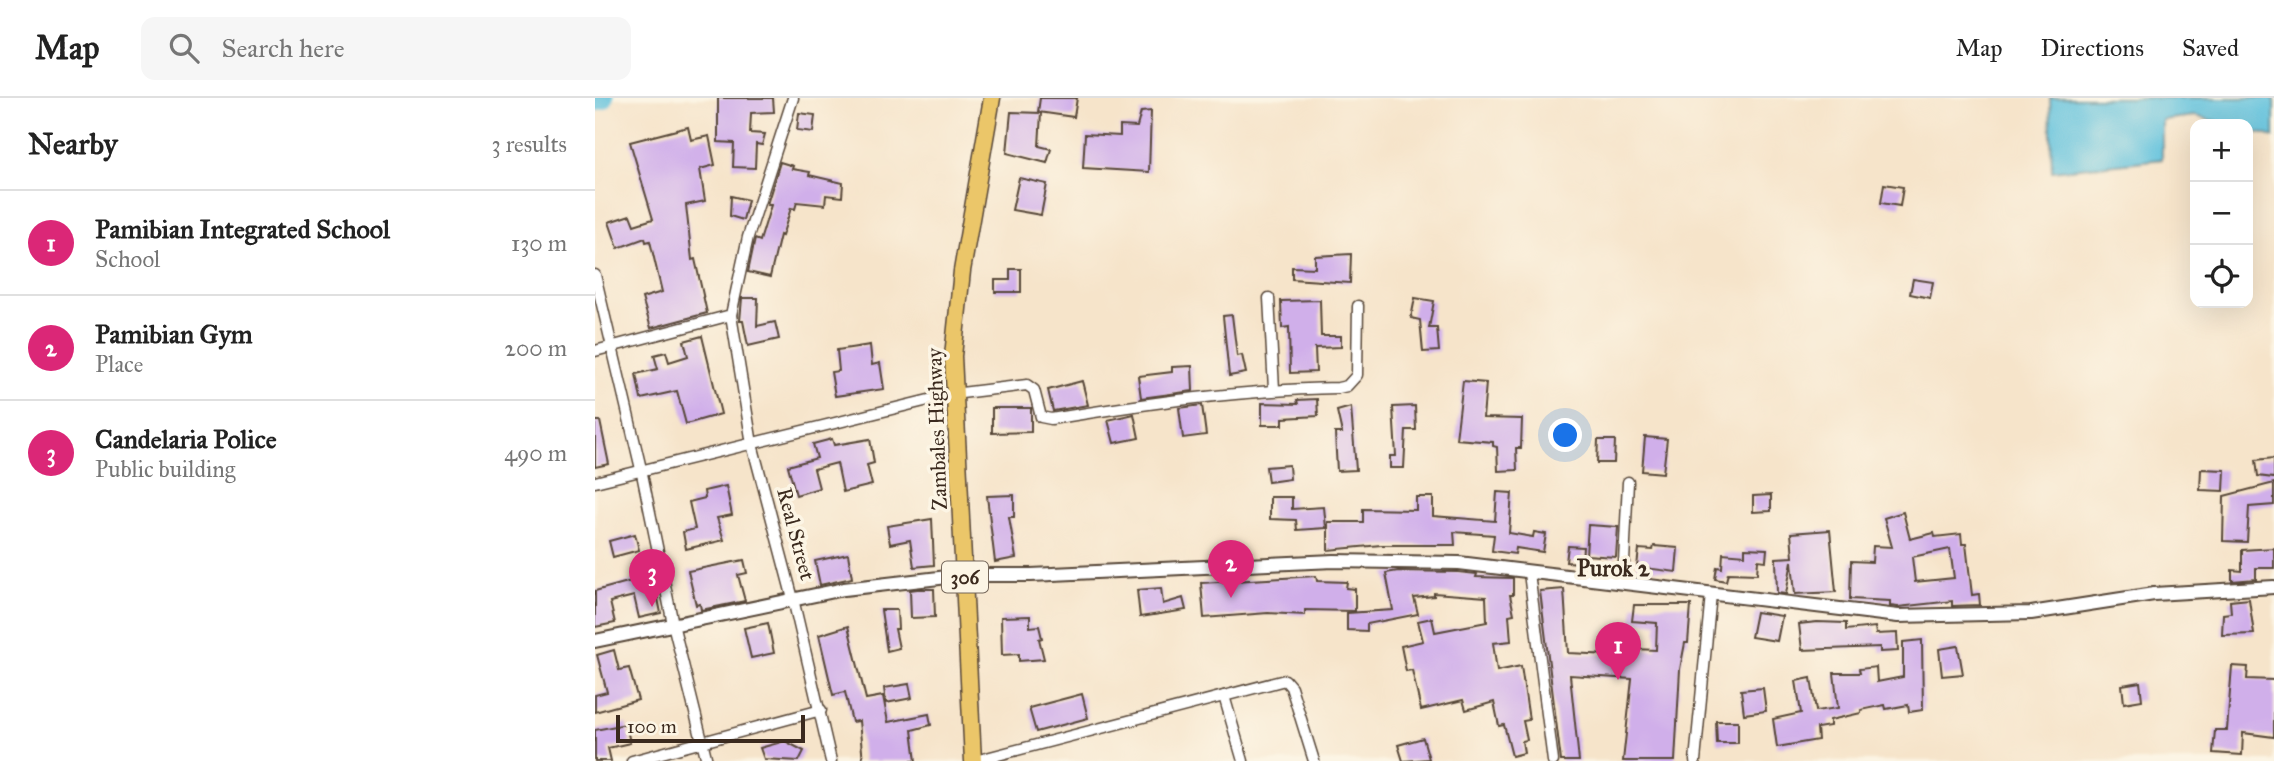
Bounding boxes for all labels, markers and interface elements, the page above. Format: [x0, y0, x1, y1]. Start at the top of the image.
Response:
search box [141, 17, 631, 80]
text: Map [35, 28, 99, 68]
icon: search [165, 29, 203, 67]
text: Search here [221, 32, 345, 64]
text: Map [1956, 33, 2003, 63]
text: Directions [2041, 33, 2144, 63]
text: Saved [2182, 33, 2239, 63]
map controls [2190, 119, 2253, 308]
button: + [2190, 119, 2253, 182]
text: Nearby [28, 126, 118, 162]
text: 3 results [491, 130, 567, 158]
button: − [2190, 182, 2253, 245]
text: Pamibian Integrated School [95, 213, 390, 245]
text: 1 [46, 229, 56, 257]
text: 130 m [511, 229, 567, 257]
text: School [95, 245, 160, 273]
button: locate [2190, 245, 2253, 308]
text: Pamibian Gym [95, 318, 253, 350]
text: 2 [45, 334, 57, 362]
text: 200 m [505, 334, 567, 362]
street label: Zambales Highway [921, 346, 953, 511]
text: Place [95, 350, 143, 378]
your location [1548, 418, 1582, 452]
text: Candelaria Police [95, 423, 276, 455]
text: 3 [46, 439, 56, 467]
text: 490 m [504, 439, 567, 467]
text: Public building [95, 455, 235, 483]
street label: Real Street [771, 485, 821, 584]
pin: 2 [1208, 540, 1254, 598]
pin: 3 [629, 549, 675, 607]
district label: Purok 2 [1577, 554, 1650, 582]
road number: 306 [942, 562, 988, 592]
pin: 1 [1595, 622, 1641, 680]
scale bar [616, 712, 805, 744]
text: 100 m [627, 715, 677, 738]

